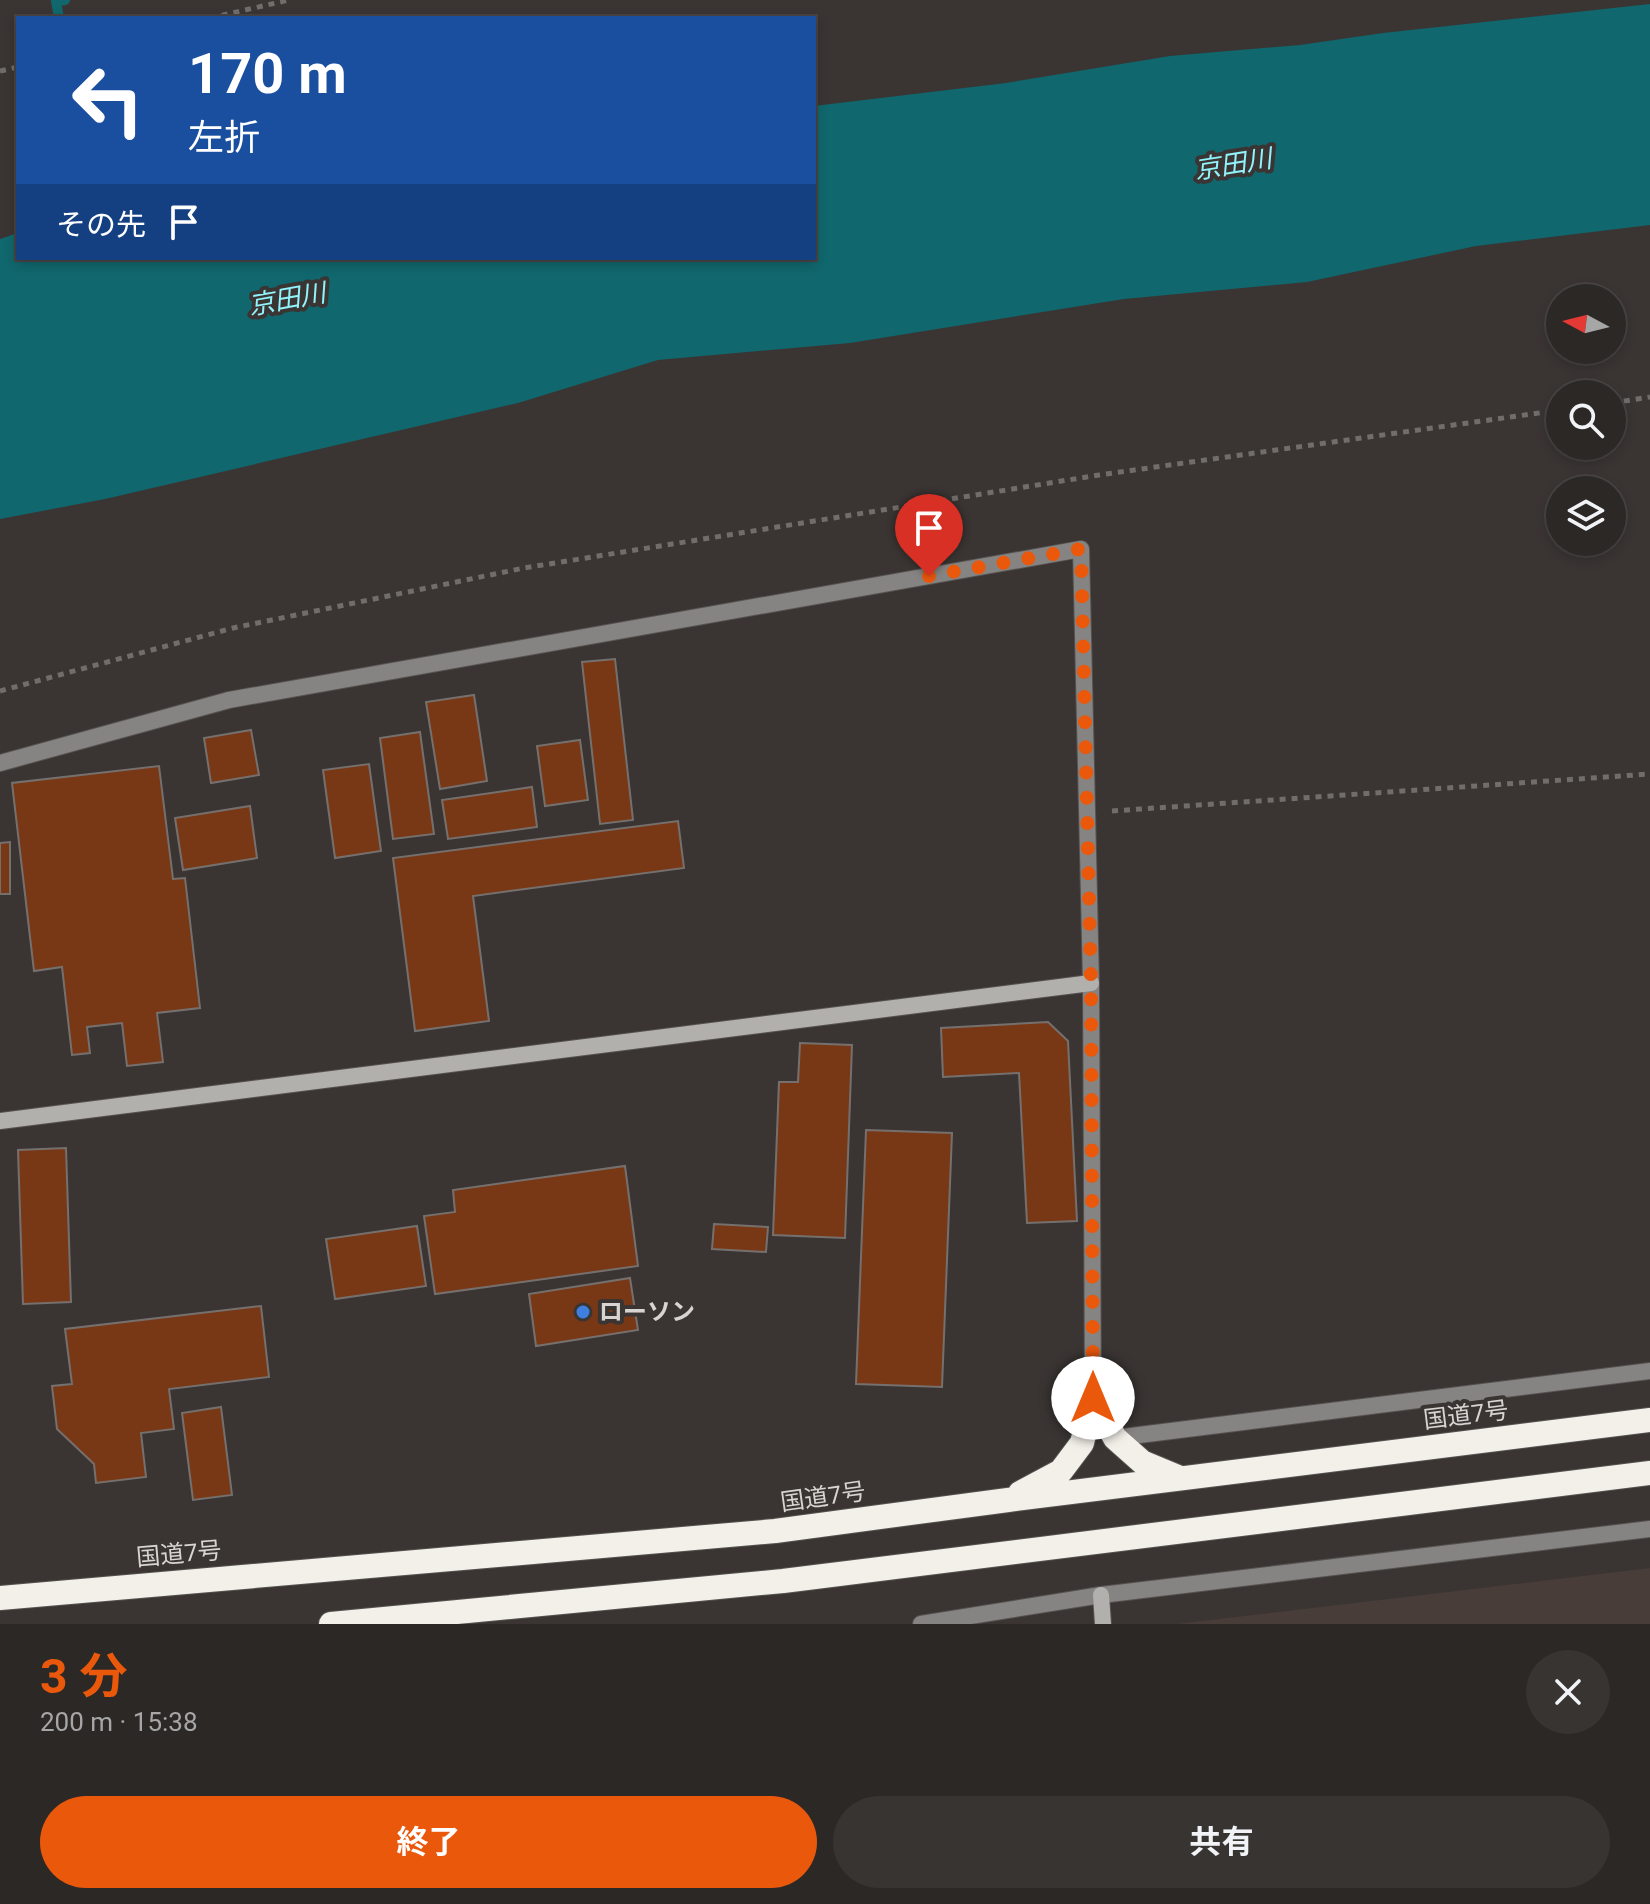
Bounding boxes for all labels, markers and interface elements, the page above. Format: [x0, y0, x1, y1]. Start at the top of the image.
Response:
text: 170 m [188, 41, 347, 107]
icon: left [56, 48, 160, 152]
text: 左折 [188, 117, 260, 159]
water label: 京田川 [1192, 143, 1277, 185]
icon: arrive [162, 200, 206, 244]
text: その先 [56, 207, 146, 242]
water label: 京田川 [246, 277, 331, 321]
north arrow [1546, 284, 1626, 364]
map controls [1546, 284, 1626, 556]
button: search [1546, 380, 1626, 460]
button: layers [1546, 476, 1626, 556]
pin [895, 494, 963, 576]
icon: arrive [907, 506, 951, 550]
place label: ローソン [599, 1298, 695, 1326]
marker: ローソン [574, 1303, 592, 1321]
position arrow [1051, 1356, 1135, 1440]
street label: 国道7号 [1422, 1396, 1510, 1434]
street label: 国道7号 [779, 1477, 867, 1517]
street label: 国道7号 [135, 1536, 223, 1572]
text: 3 分 [40, 1648, 127, 1705]
button: close [1526, 1650, 1610, 1734]
text: 200 m · 15:38 [40, 1707, 198, 1737]
button: 終了 [40, 1796, 817, 1888]
button: 共有 [833, 1796, 1610, 1888]

